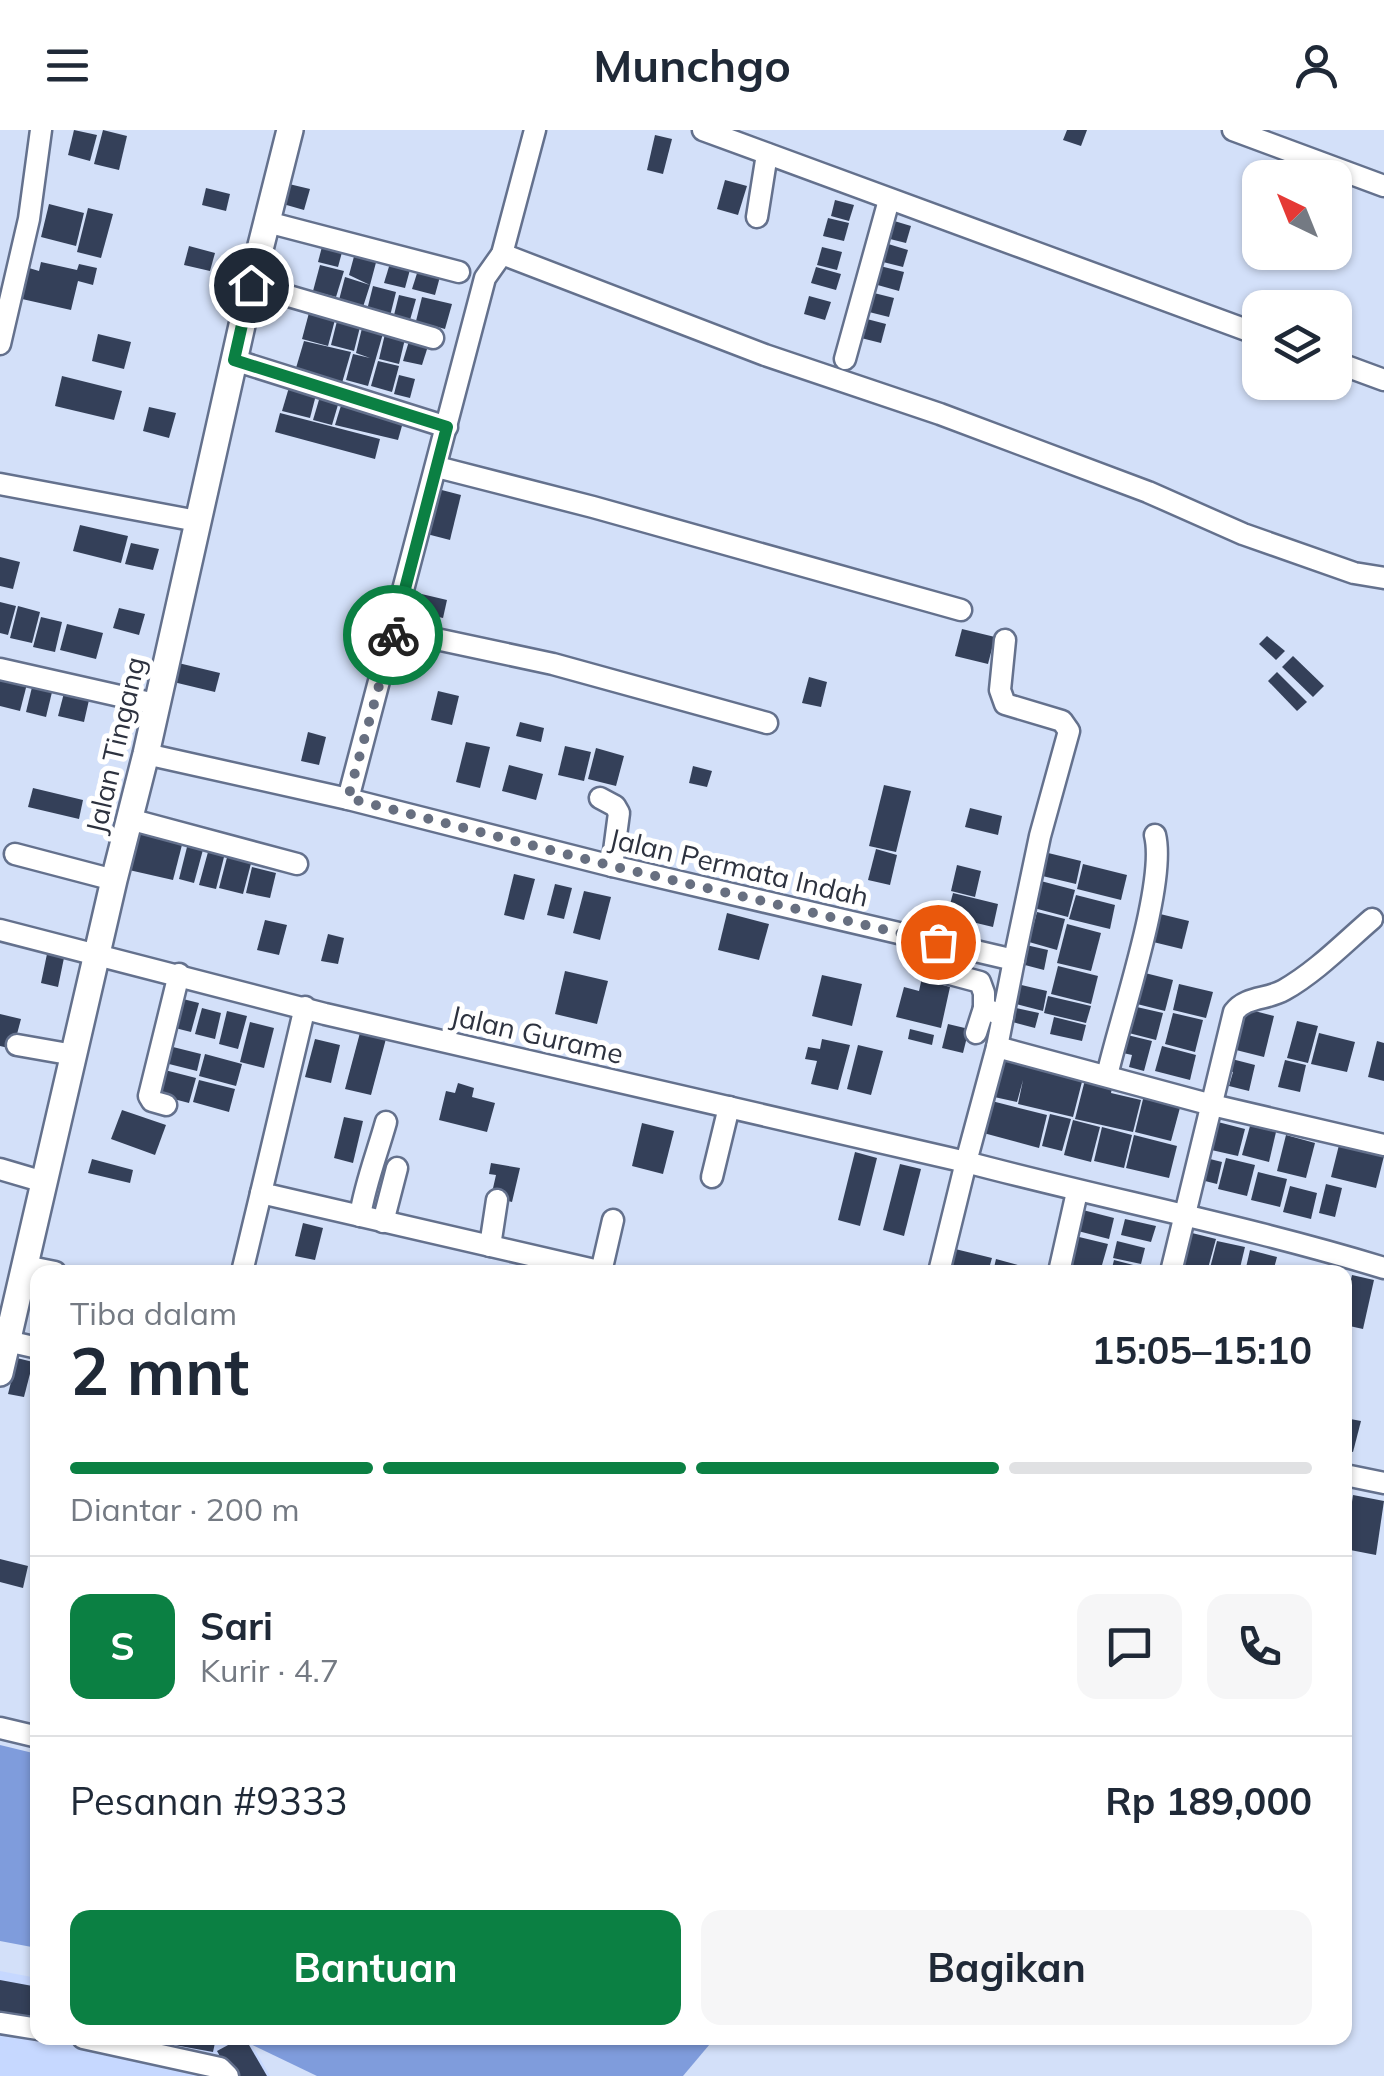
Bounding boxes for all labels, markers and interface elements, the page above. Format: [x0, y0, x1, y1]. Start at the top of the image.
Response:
text: Munchgo [593, 37, 791, 93]
icon: menu [40, 38, 95, 93]
icon: person [1289, 38, 1344, 93]
north arrow [1242, 160, 1352, 270]
map controls [1242, 160, 1352, 400]
pin [209, 243, 294, 328]
icon: home [224, 258, 279, 313]
button: layers [1242, 290, 1352, 400]
courier [343, 585, 443, 685]
icon: bike [366, 608, 421, 663]
street label: Jalan Tingang [78, 653, 152, 837]
street label: Jalan Permata Indah [606, 820, 872, 914]
pin [896, 900, 981, 985]
icon: bag [911, 915, 966, 970]
street label: Jalan Gurame [447, 997, 627, 1071]
text: Tiba dalam [70, 1293, 237, 1333]
text: 15:05–15:10 [1092, 1326, 1312, 1374]
text: 2 mnt [70, 1330, 249, 1411]
text: Diantar · 200 m [70, 1489, 300, 1529]
button: chat [1077, 1594, 1182, 1699]
button: phone [1207, 1594, 1312, 1699]
text: Sari [200, 1602, 273, 1650]
text: S [110, 1622, 135, 1670]
text: Kurir · 4.7 [200, 1650, 339, 1690]
text: Pesanan #9333 [70, 1777, 347, 1825]
text: Rp 189,000 [1105, 1777, 1312, 1825]
button: Bantuan [70, 1910, 681, 2025]
button: Bagikan [701, 1910, 1312, 2025]

